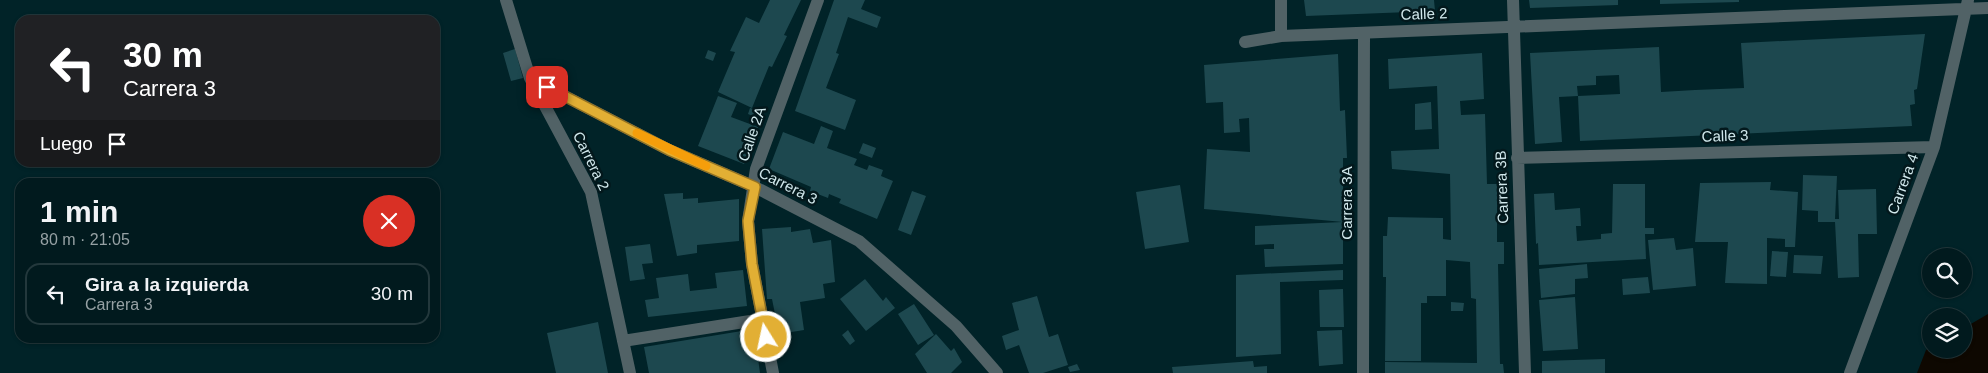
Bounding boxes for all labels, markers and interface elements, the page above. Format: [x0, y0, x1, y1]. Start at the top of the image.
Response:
street label: Calle 2 [1400, 4, 1448, 23]
icon: left [40, 35, 105, 100]
text: 30 m [123, 35, 203, 74]
pin [526, 66, 568, 108]
icon: arrive [533, 73, 561, 101]
text: Carrera 3 [123, 76, 216, 101]
street label: Calle 2A [734, 104, 769, 163]
street label: Calle 3 [1701, 126, 1749, 145]
street label: Carrera 2 [570, 129, 613, 193]
icon: arrive [103, 130, 131, 158]
text: Luego [40, 133, 93, 154]
street label: Carrera 3B [1492, 150, 1511, 224]
street label: Carrera 4 [1884, 151, 1921, 217]
street label: Carrera 3 [756, 164, 820, 208]
street label: Carrera 3A [1338, 166, 1355, 240]
text: 1 min [40, 195, 118, 228]
button: close [363, 195, 415, 247]
text: 80 m · 21:05 [40, 231, 130, 248]
map controls [1922, 248, 1972, 358]
button: search [1922, 248, 1972, 298]
text: Gira a la izquierda [85, 274, 249, 295]
icon: left [42, 280, 70, 308]
text: 30 m [371, 283, 413, 304]
text: Carrera 3 [85, 296, 153, 313]
button: layers [1922, 308, 1972, 358]
position arrow [739, 310, 791, 362]

